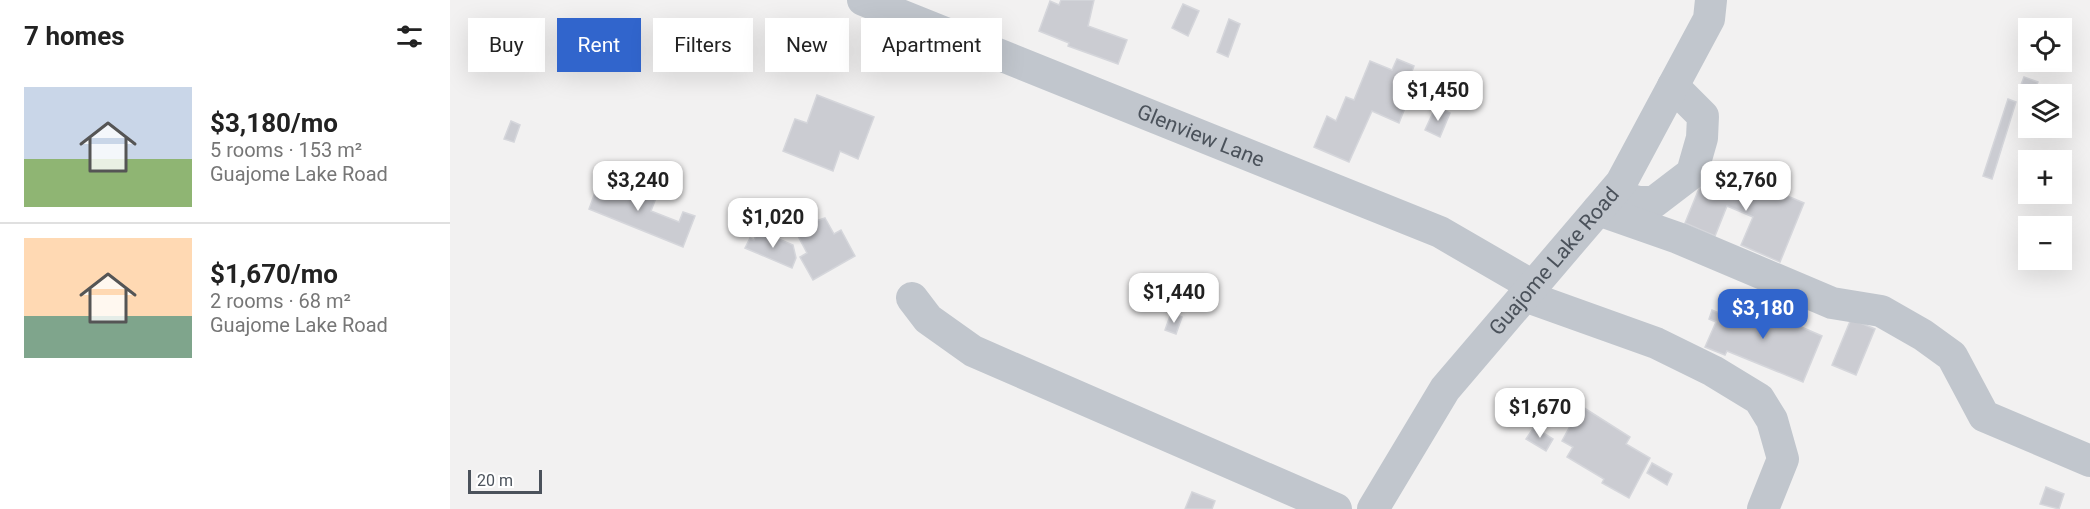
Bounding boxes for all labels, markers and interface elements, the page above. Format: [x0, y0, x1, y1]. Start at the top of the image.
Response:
chip: Buy [468, 18, 545, 72]
chip: Rent [557, 18, 641, 72]
chip: Filters [653, 18, 753, 72]
chip: New [765, 18, 849, 72]
chip: Apartment [861, 18, 1002, 72]
map controls [2018, 18, 2072, 270]
button: locate [2018, 18, 2072, 72]
icon: filters [393, 20, 426, 53]
text: 7 homes [24, 21, 125, 51]
pin: $1,450 [1389, 71, 1487, 122]
text: $1,450 [1407, 78, 1469, 102]
button: layers [2018, 84, 2072, 138]
street label: Glenview Lane [1134, 99, 1268, 172]
text: $3,180/mo [210, 108, 338, 138]
icon: home [72, 111, 144, 183]
text: 5 rooms · 153 m² [210, 138, 362, 162]
button: + [2018, 150, 2072, 204]
pin: $3,240 [589, 161, 687, 212]
pin: $2,760 [1697, 161, 1795, 212]
text: Guajome Lake Road [210, 162, 388, 186]
text: $3,240 [607, 168, 669, 192]
text: $2,760 [1715, 168, 1777, 192]
street label: Guajome Lake Road [1484, 182, 1624, 340]
pin: $1,020 [724, 198, 822, 249]
text: $1,020 [742, 205, 804, 229]
button: − [2018, 216, 2072, 270]
text: $1,670/mo [210, 259, 338, 289]
icon: home [72, 262, 144, 334]
pin: $1,440 [1125, 273, 1223, 324]
text: $1,440 [1143, 280, 1205, 304]
text: 2 rooms · 68 m² [210, 289, 351, 313]
pin: $3,180 [1714, 289, 1812, 340]
text: $3,180 [1732, 296, 1794, 320]
text: Guajome Lake Road [210, 313, 388, 337]
pin: $1,670 [1491, 388, 1589, 439]
text: $1,670 [1509, 395, 1571, 419]
scale bar [468, 467, 542, 494]
text: 20 m [477, 471, 513, 490]

